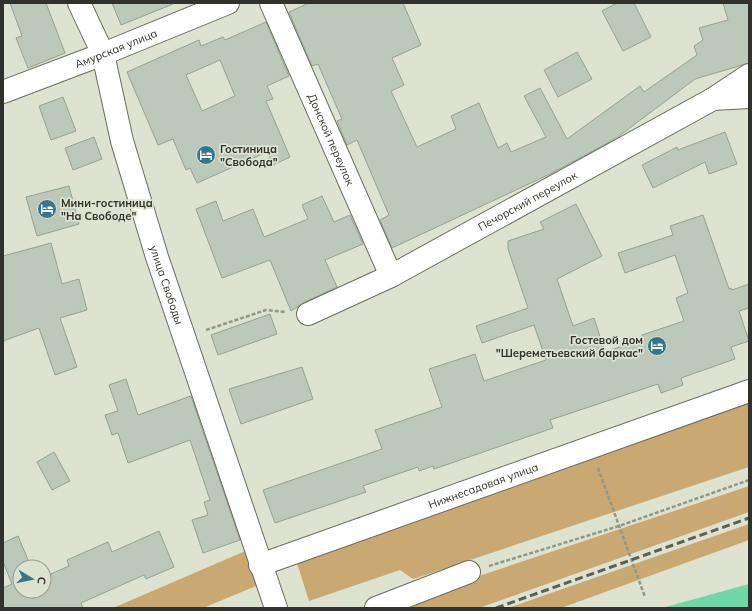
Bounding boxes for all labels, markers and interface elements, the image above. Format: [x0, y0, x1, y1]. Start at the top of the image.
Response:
street label: Амурская улица [73, 26, 159, 71]
street label: Донской переулок [305, 91, 357, 188]
place label: Гостиница "Свобода" [220, 142, 278, 169]
hotel icon: Гостиница "Свобода" [195, 144, 217, 166]
street label: Печорский переулок [475, 168, 580, 234]
place label: Мини-гостиница "На Свободе" [61, 196, 153, 223]
hotel icon: Мини-гостиница "На Свободе" [36, 198, 58, 220]
street label: улица Свободы [147, 244, 186, 326]
place label: Гостевой дом "Шереметьевский баркас" [496, 333, 643, 360]
hotel icon: Гостевой дом "Шереметьевский баркас" [646, 335, 668, 357]
street label: Нижнесадовая улица [426, 460, 540, 512]
north arrow [12, 559, 52, 599]
text: С [34, 576, 49, 586]

